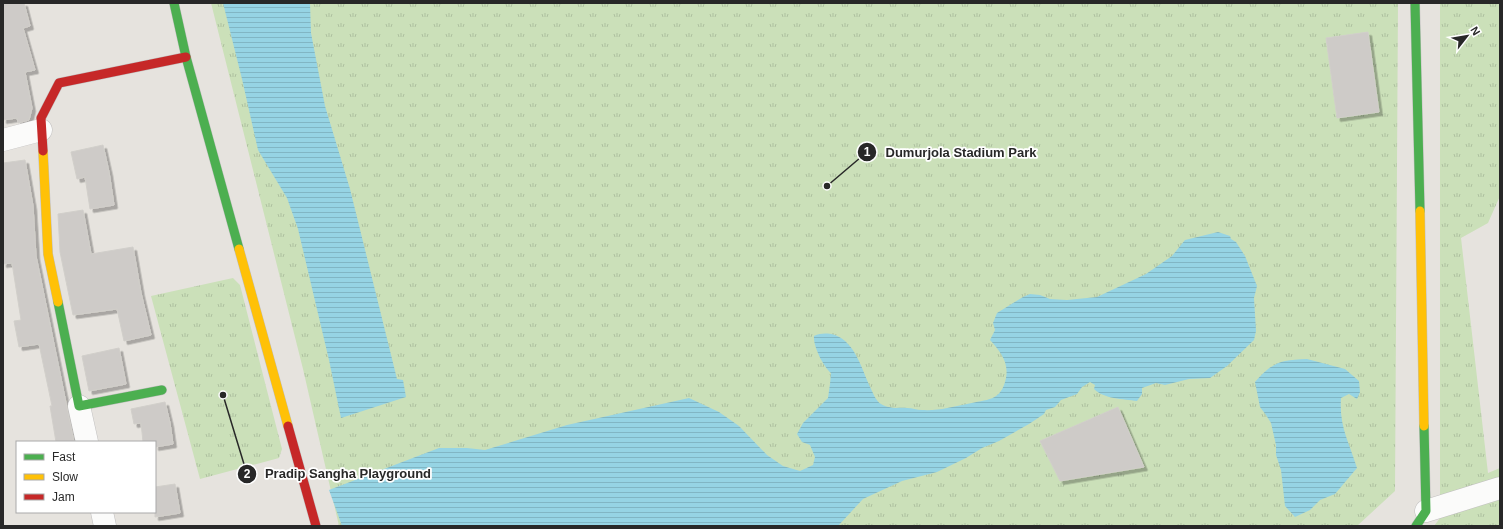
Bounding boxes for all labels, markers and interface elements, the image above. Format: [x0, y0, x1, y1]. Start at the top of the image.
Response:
north arrow [1447, 16, 1487, 56]
text: N [1468, 24, 1483, 37]
callout: Dumurjola Stadium Park [857, 139, 1044, 164]
text: 1 [864, 145, 871, 159]
text: Dumurjola Stadium Park [886, 145, 1037, 160]
legend [16, 441, 156, 513]
text: Fast [52, 450, 76, 464]
callout: Pradip Sangha Playground [237, 461, 439, 486]
text: Pradip Sangha Playground [265, 466, 431, 481]
text: 2 [244, 467, 251, 481]
text: Slow [52, 470, 78, 484]
text: Jam [52, 490, 75, 504]

